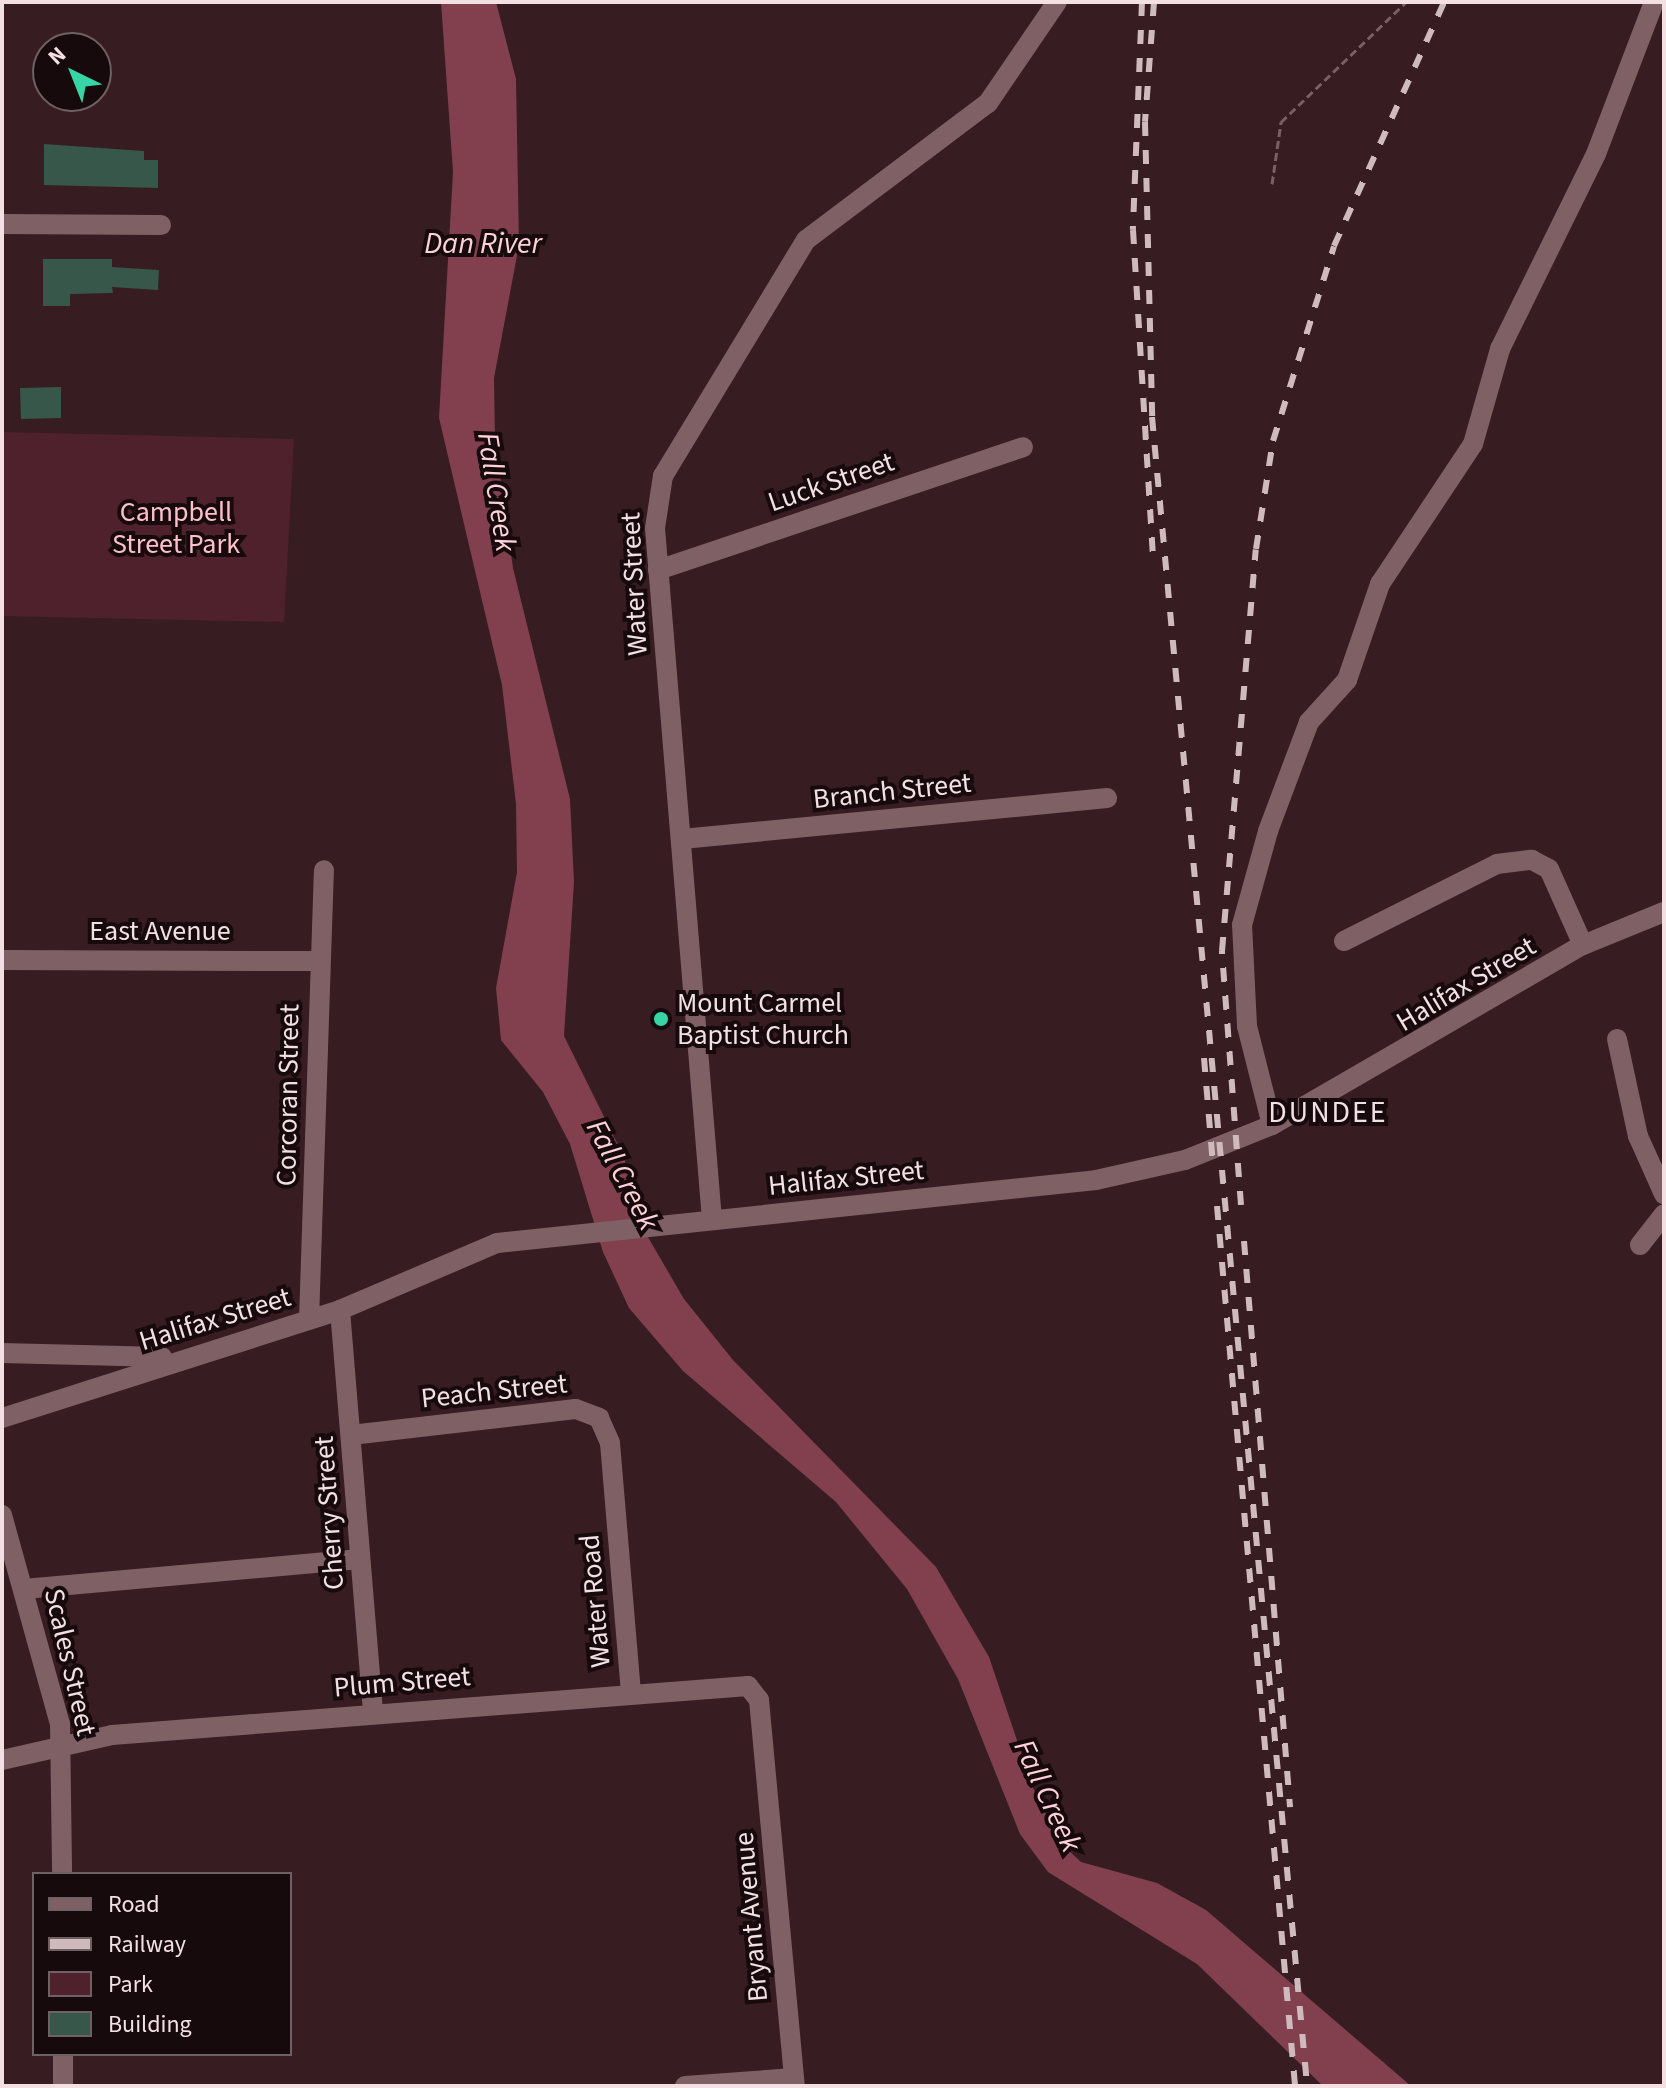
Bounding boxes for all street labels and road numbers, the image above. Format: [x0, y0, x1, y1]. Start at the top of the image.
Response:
street label: Luck Street [764, 445, 898, 519]
street label: Water Street [613, 511, 655, 657]
street label: Branch Street [811, 766, 973, 816]
street label: East Avenue [89, 914, 231, 948]
street label: Halifax Street [1390, 929, 1542, 1039]
street label: Corcoran Street [270, 1004, 306, 1186]
street label: Halifax Street [766, 1153, 926, 1203]
street label: Halifax Street [135, 1280, 295, 1358]
street label: Peach Street [419, 1367, 569, 1415]
street label: Cherry Street [307, 1435, 351, 1591]
street label: Water Road [572, 1533, 618, 1669]
street label: Scales Street [37, 1585, 103, 1739]
street label: Plum Street [332, 1659, 472, 1705]
street label: Bryant Avenue [727, 1831, 775, 2003]

